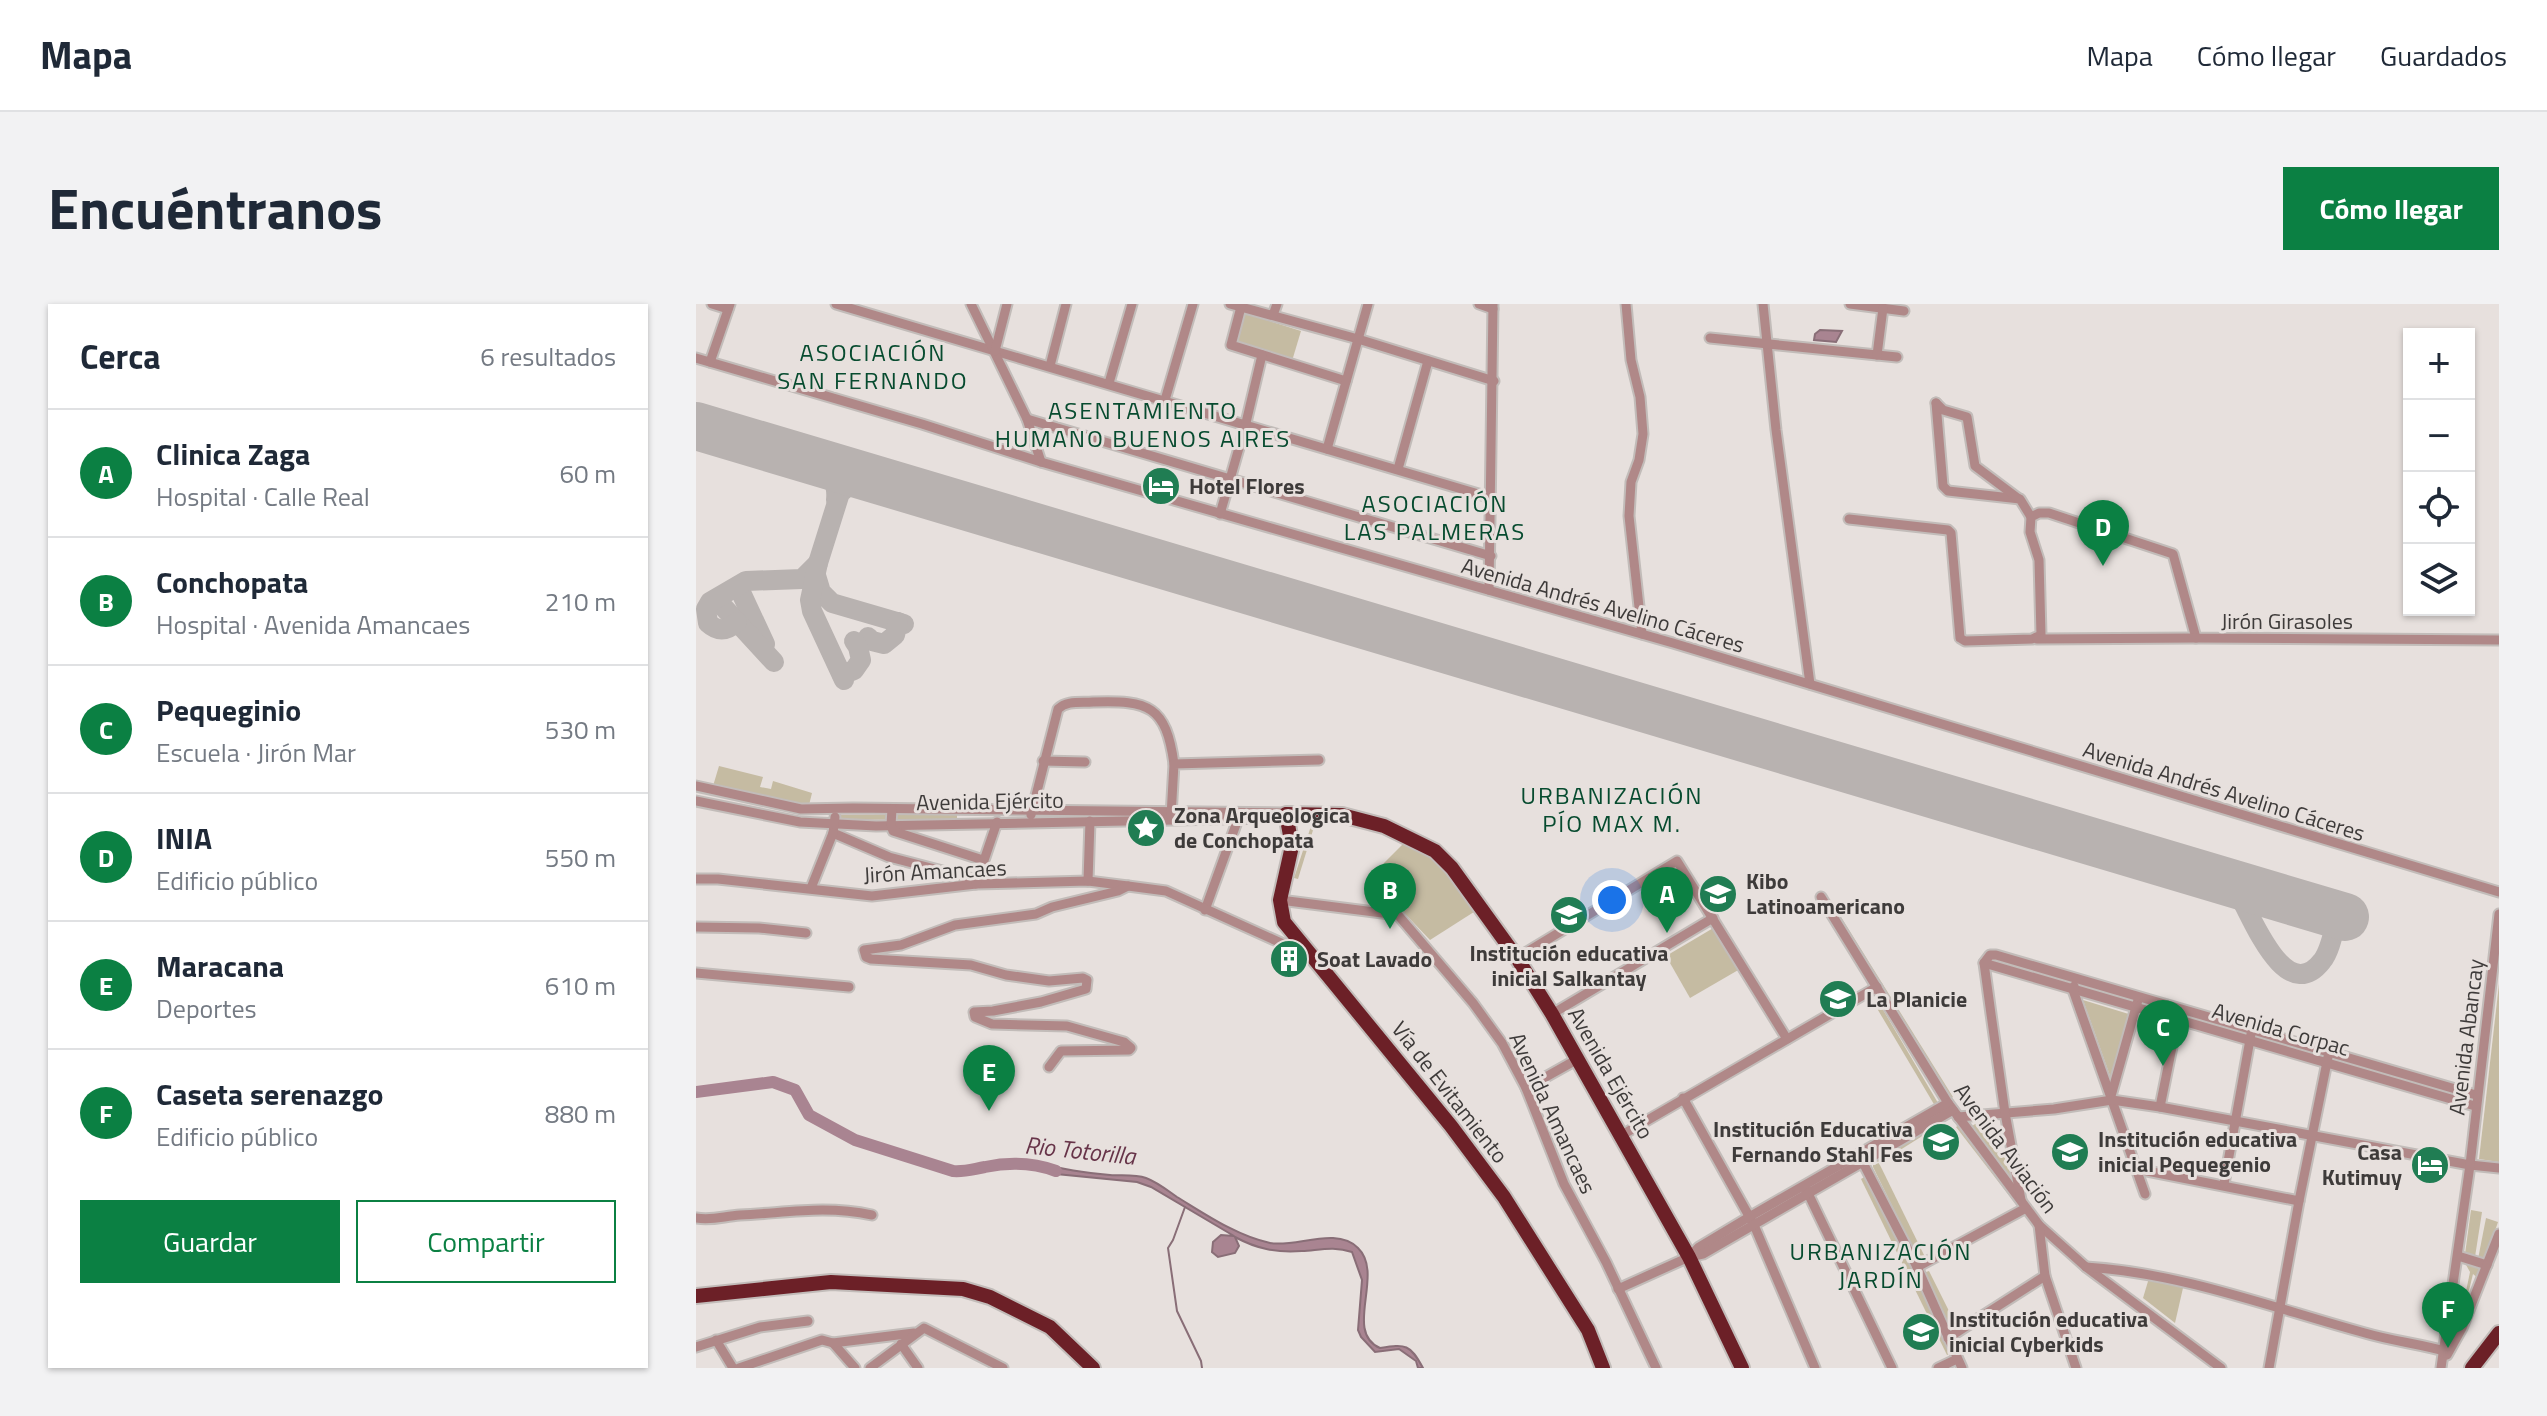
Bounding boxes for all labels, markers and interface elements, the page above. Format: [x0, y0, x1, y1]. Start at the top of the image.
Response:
text: Mapa [40, 26, 132, 84]
text: Mapa [2086, 34, 2153, 77]
text: Cómo llegar [2197, 34, 2336, 77]
text: Guardados [2380, 34, 2507, 77]
text: Encuéntranos [48, 166, 383, 251]
button: Cómo llegar [2283, 167, 2499, 250]
map controls [2403, 328, 2475, 616]
button: + [2403, 328, 2475, 400]
text: Cerca [80, 330, 161, 382]
district label: ASOCIACIÓN SAN FERNANDO [777, 334, 969, 398]
text: 6 resultados [480, 337, 616, 376]
district label: ASENTAMIENTO HUMANO BUENOS AIRES [995, 392, 1291, 456]
button: − [2403, 400, 2475, 472]
text: Clinica Zaga [156, 431, 310, 477]
text: A [98, 454, 114, 493]
text: 60 m [559, 454, 616, 493]
hotel icon: Hotel Flores [1140, 465, 1182, 507]
place label: Hotel Flores [1189, 469, 1305, 503]
button: locate [2403, 472, 2475, 544]
text: Hospital · Calle Real [156, 477, 370, 516]
district label: ASOCIACIÓN LAS PALMERAS [1344, 485, 1526, 549]
pin: D [2077, 500, 2129, 566]
button: layers [2403, 544, 2475, 616]
street label: Avenida Andrés Avelino Cáceres [1457, 548, 1749, 662]
text: Conchopata [156, 559, 308, 605]
text: B [98, 582, 114, 621]
text: 210 m [545, 582, 616, 621]
street label: Jirón Girasoles [2221, 604, 2353, 638]
text: Hospital · Avenida Amancaes [156, 605, 470, 644]
text: Pequeginio [156, 687, 301, 733]
text: C [99, 710, 113, 749]
text: 530 m [545, 710, 616, 749]
street label: Avenida Andrés Avelino Cáceres [2079, 732, 2369, 850]
text: Escuela · Jirón Mar [156, 733, 356, 772]
district label: URBANIZACIÓN PÍO MAX M. [1520, 777, 1704, 841]
street label: Avenida Ejército [916, 783, 1064, 819]
place label: Zona Arqueologica de Conchopata [1174, 798, 1350, 857]
place icon: Zona Arqueologica de Conchopata [1125, 807, 1167, 849]
text: INIA [156, 815, 212, 861]
text: D [98, 838, 114, 877]
text: 550 m [545, 838, 616, 877]
street label: Jirón Amancaes [863, 850, 1007, 892]
text: Edificio público [156, 861, 318, 900]
pin: B [1364, 863, 1416, 929]
place label: Kibo Latinoamericano [1746, 864, 1905, 923]
pin: A [1641, 867, 1693, 933]
school or university icon: Kibo Latinoamericano [1697, 873, 1739, 915]
your location [1592, 880, 1632, 920]
school or university icon: Institución educativa inicial Salkantay [1548, 894, 1590, 936]
place label: Institución educativa inicial Salkantay [1469, 936, 1669, 995]
building icon: Soat Lavado [1268, 938, 1310, 980]
place label: Soat Lavado [1317, 942, 1432, 976]
text: Maracana [156, 943, 284, 989]
street label: Avenida Abancay [2440, 957, 2492, 1117]
text: E [99, 966, 113, 1005]
text: 610 m [545, 966, 616, 1005]
school or university icon: La Planicie [1817, 978, 1859, 1020]
place label: La Planicie [1866, 982, 1967, 1016]
text: Deportes [156, 989, 257, 1028]
street label: Avenida Corpac [2208, 993, 2354, 1065]
pin: C [2137, 1000, 2189, 1066]
street label: Avenida Ejército [1559, 1001, 1663, 1145]
street label: Vía de Evitamiento [1383, 1014, 1517, 1170]
street label: Avenida Amancaes [1501, 1027, 1605, 1199]
pin: E [963, 1045, 1015, 1111]
text: Caseta serenazgo [156, 1071, 383, 1117]
street label: Avenida Aviación [1946, 1076, 2066, 1220]
text: F [99, 1094, 113, 1133]
text: 880 m [545, 1094, 616, 1133]
place label: Institución Educativa Fernando Stahl Fes [1713, 1112, 1913, 1171]
text: Edificio público [156, 1117, 318, 1156]
school or university icon: Institución Educativa Fernando Stahl Fes [1920, 1121, 1962, 1163]
place label: Institución educativa inicial Pequegenio [2098, 1122, 2297, 1181]
water label: Rio Totorilla [1023, 1126, 1139, 1174]
school or university icon: Institución educativa inicial Pequegenio [2049, 1131, 2091, 1173]
place label: Casa Kutimuy [2322, 1135, 2402, 1194]
hotel icon: Casa Kutimuy [2409, 1144, 2451, 1186]
button: Guardar [80, 1200, 340, 1283]
button: Compartir [356, 1200, 616, 1283]
district label: URBANIZACIÓN JARDÍN [1789, 1233, 1973, 1297]
pin: F [2422, 1282, 2474, 1348]
place label: Institución educativa inicial Cyberkids [1949, 1302, 2148, 1361]
school or university icon: Institución educativa inicial Cyberkids [1900, 1311, 1942, 1353]

